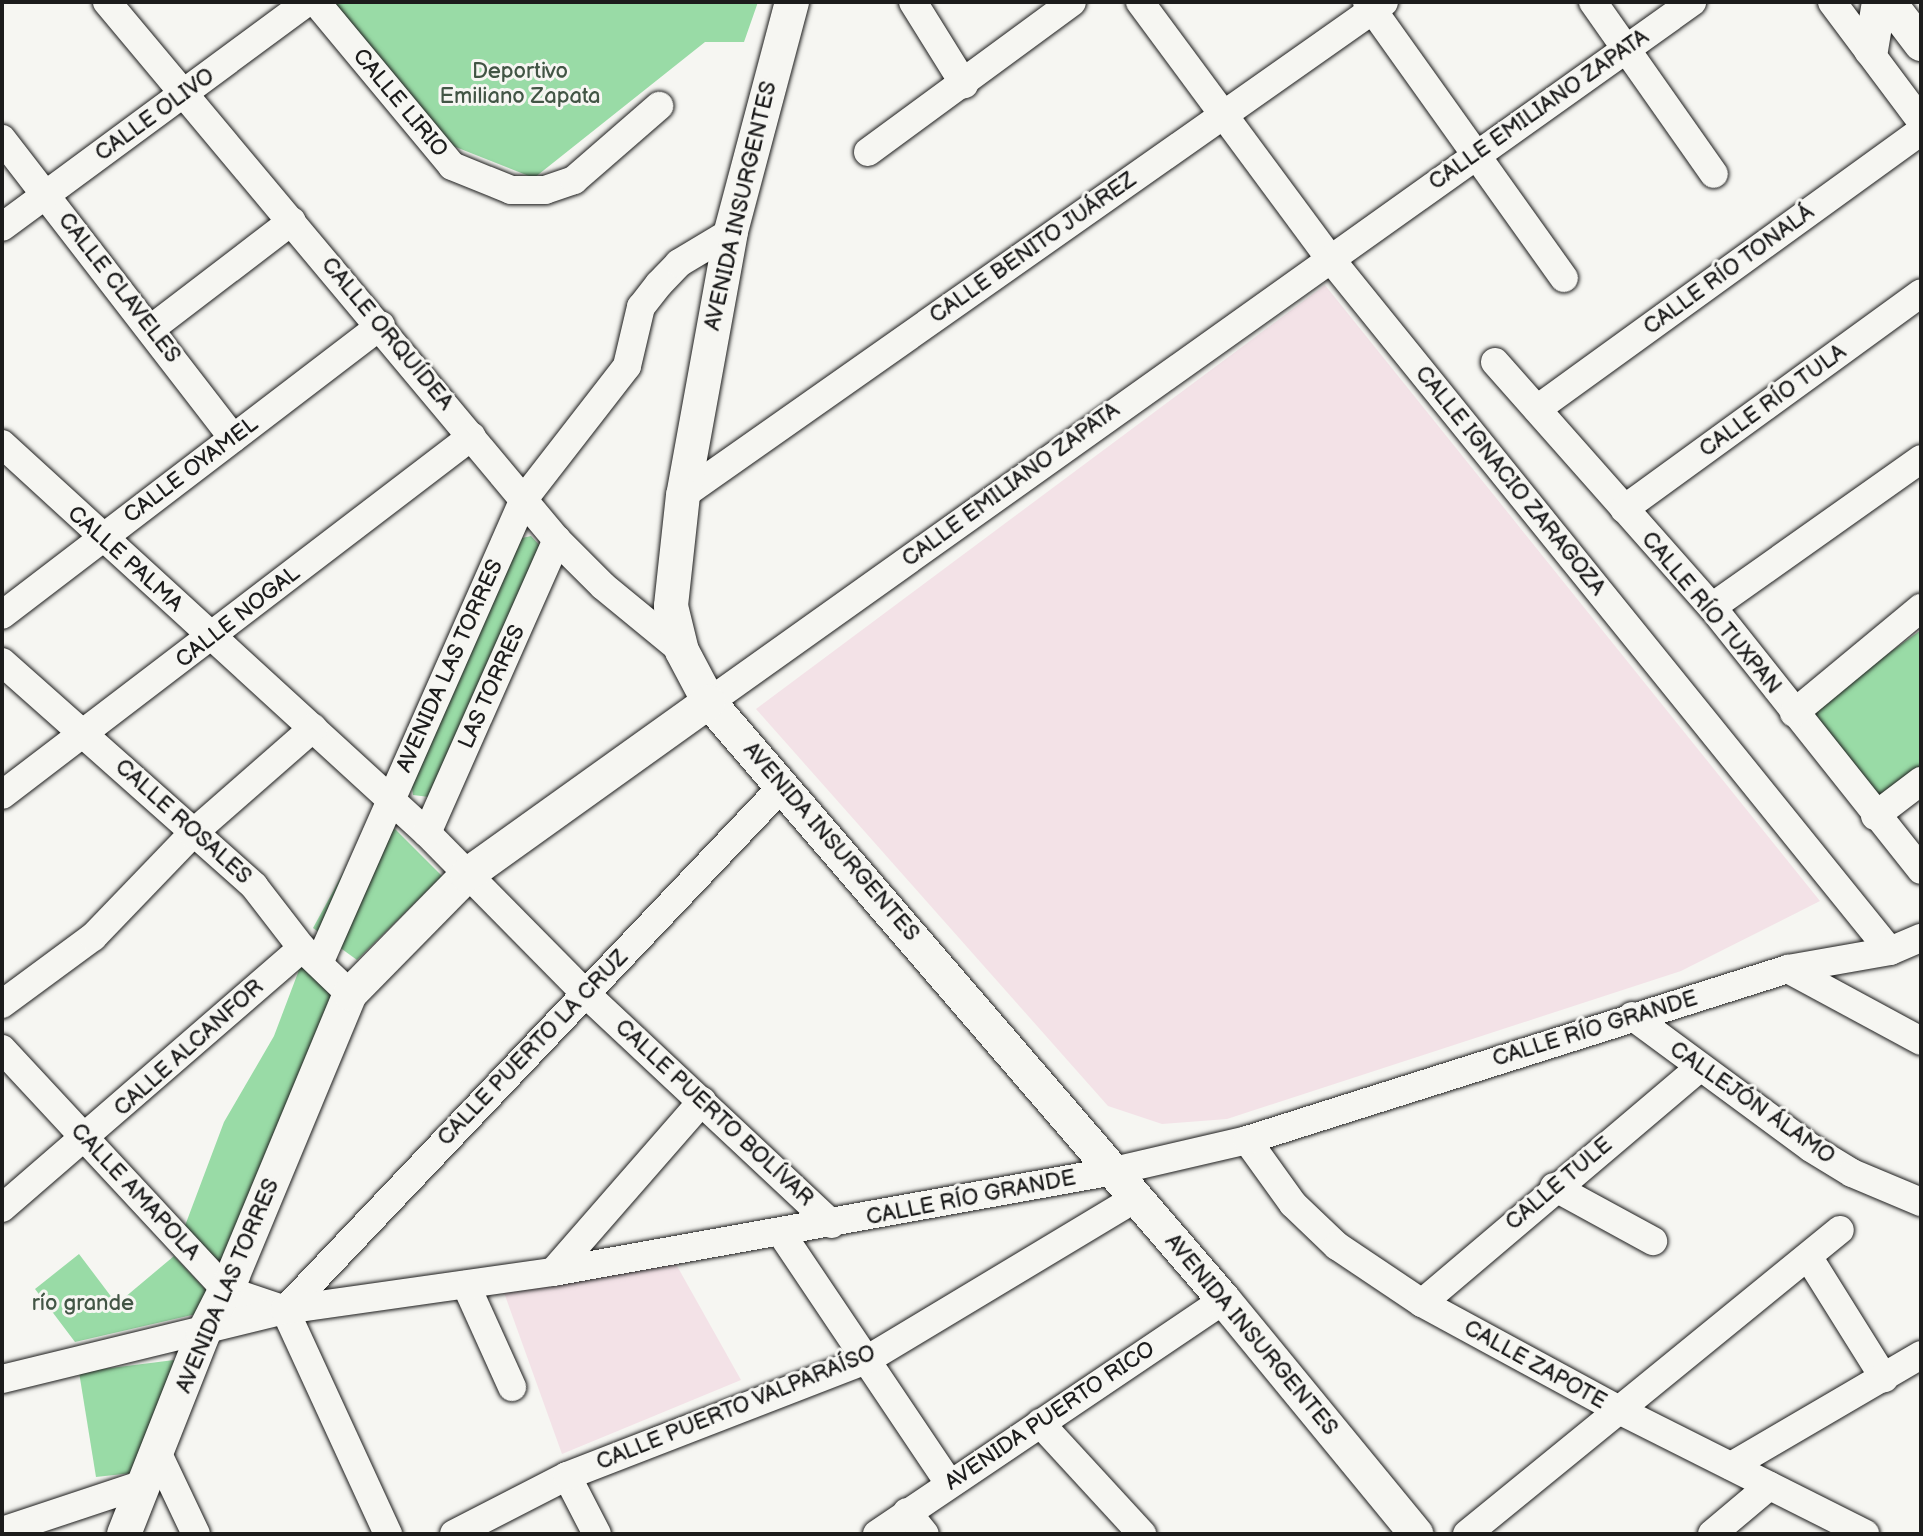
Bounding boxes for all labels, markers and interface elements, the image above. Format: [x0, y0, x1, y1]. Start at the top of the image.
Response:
street label: CALLE EMILIANO ZAPATA [1424, 24, 1654, 196]
street label: CALLE LIRIO [347, 43, 453, 163]
park label: Deportivo Emiliano Zapata [440, 58, 600, 110]
street label: CALLE OLIVO [90, 63, 220, 167]
street label: AVENIDA INSURGENTES [699, 79, 783, 333]
street label: CALLE BENITO JUÁREZ [924, 166, 1142, 330]
street label: CALLE RÍO TONALÁ [1638, 199, 1820, 341]
street label: CALLE CLAVELES [52, 208, 186, 368]
street label: CALLE ORQUÍDEA [315, 252, 459, 416]
street label: CALLE RÍO TULA [1694, 339, 1852, 463]
street label: CALLE IGNACIO ZARAGOZA [1409, 361, 1611, 601]
street label: CALLE EMILIANO ZAPATA [897, 397, 1125, 573]
street label: CALLE OYAMEL [119, 411, 263, 529]
street label: CALLE PALMA [62, 500, 188, 618]
street label: CALLE RÍO TUXPAN [1635, 526, 1787, 700]
street label: AVENIDA LAS TORRES [391, 555, 509, 777]
street label: CALLE NOGAL [171, 560, 305, 674]
street label: LAS TORRES [453, 621, 531, 753]
street label: AVENIDA INSURGENTES [737, 737, 925, 947]
street label: CALLE ROSALES [109, 754, 257, 890]
street label: CALLE PUERTO LA CRUZ [432, 944, 634, 1152]
street label: CALLE ALCANFOR [109, 974, 269, 1122]
street label: CALLE RÍO GRANDE [1489, 985, 1701, 1073]
street label: CALLE PUERTO BOLÍVAR [609, 1014, 819, 1212]
street label: CALLEJÓN ÁLAMO [1664, 1036, 1840, 1170]
street label: CALLE AMAPOLA [65, 1118, 205, 1266]
street label: CALLE TULE [1500, 1132, 1618, 1236]
street label: CALLE RÍO GRANDE [864, 1165, 1078, 1231]
street label: AVENIDA LAS TORRES [171, 1175, 285, 1397]
street label: AVENIDA INSURGENTES [1159, 1229, 1343, 1441]
park label: río grande [32, 1291, 134, 1317]
street label: CALLE ZAPOTE [1459, 1315, 1611, 1415]
street label: AVENIDA PUERTO RICO [940, 1336, 1160, 1496]
street label: CALLE PUERTO VALPARAÍSO [592, 1340, 880, 1476]

